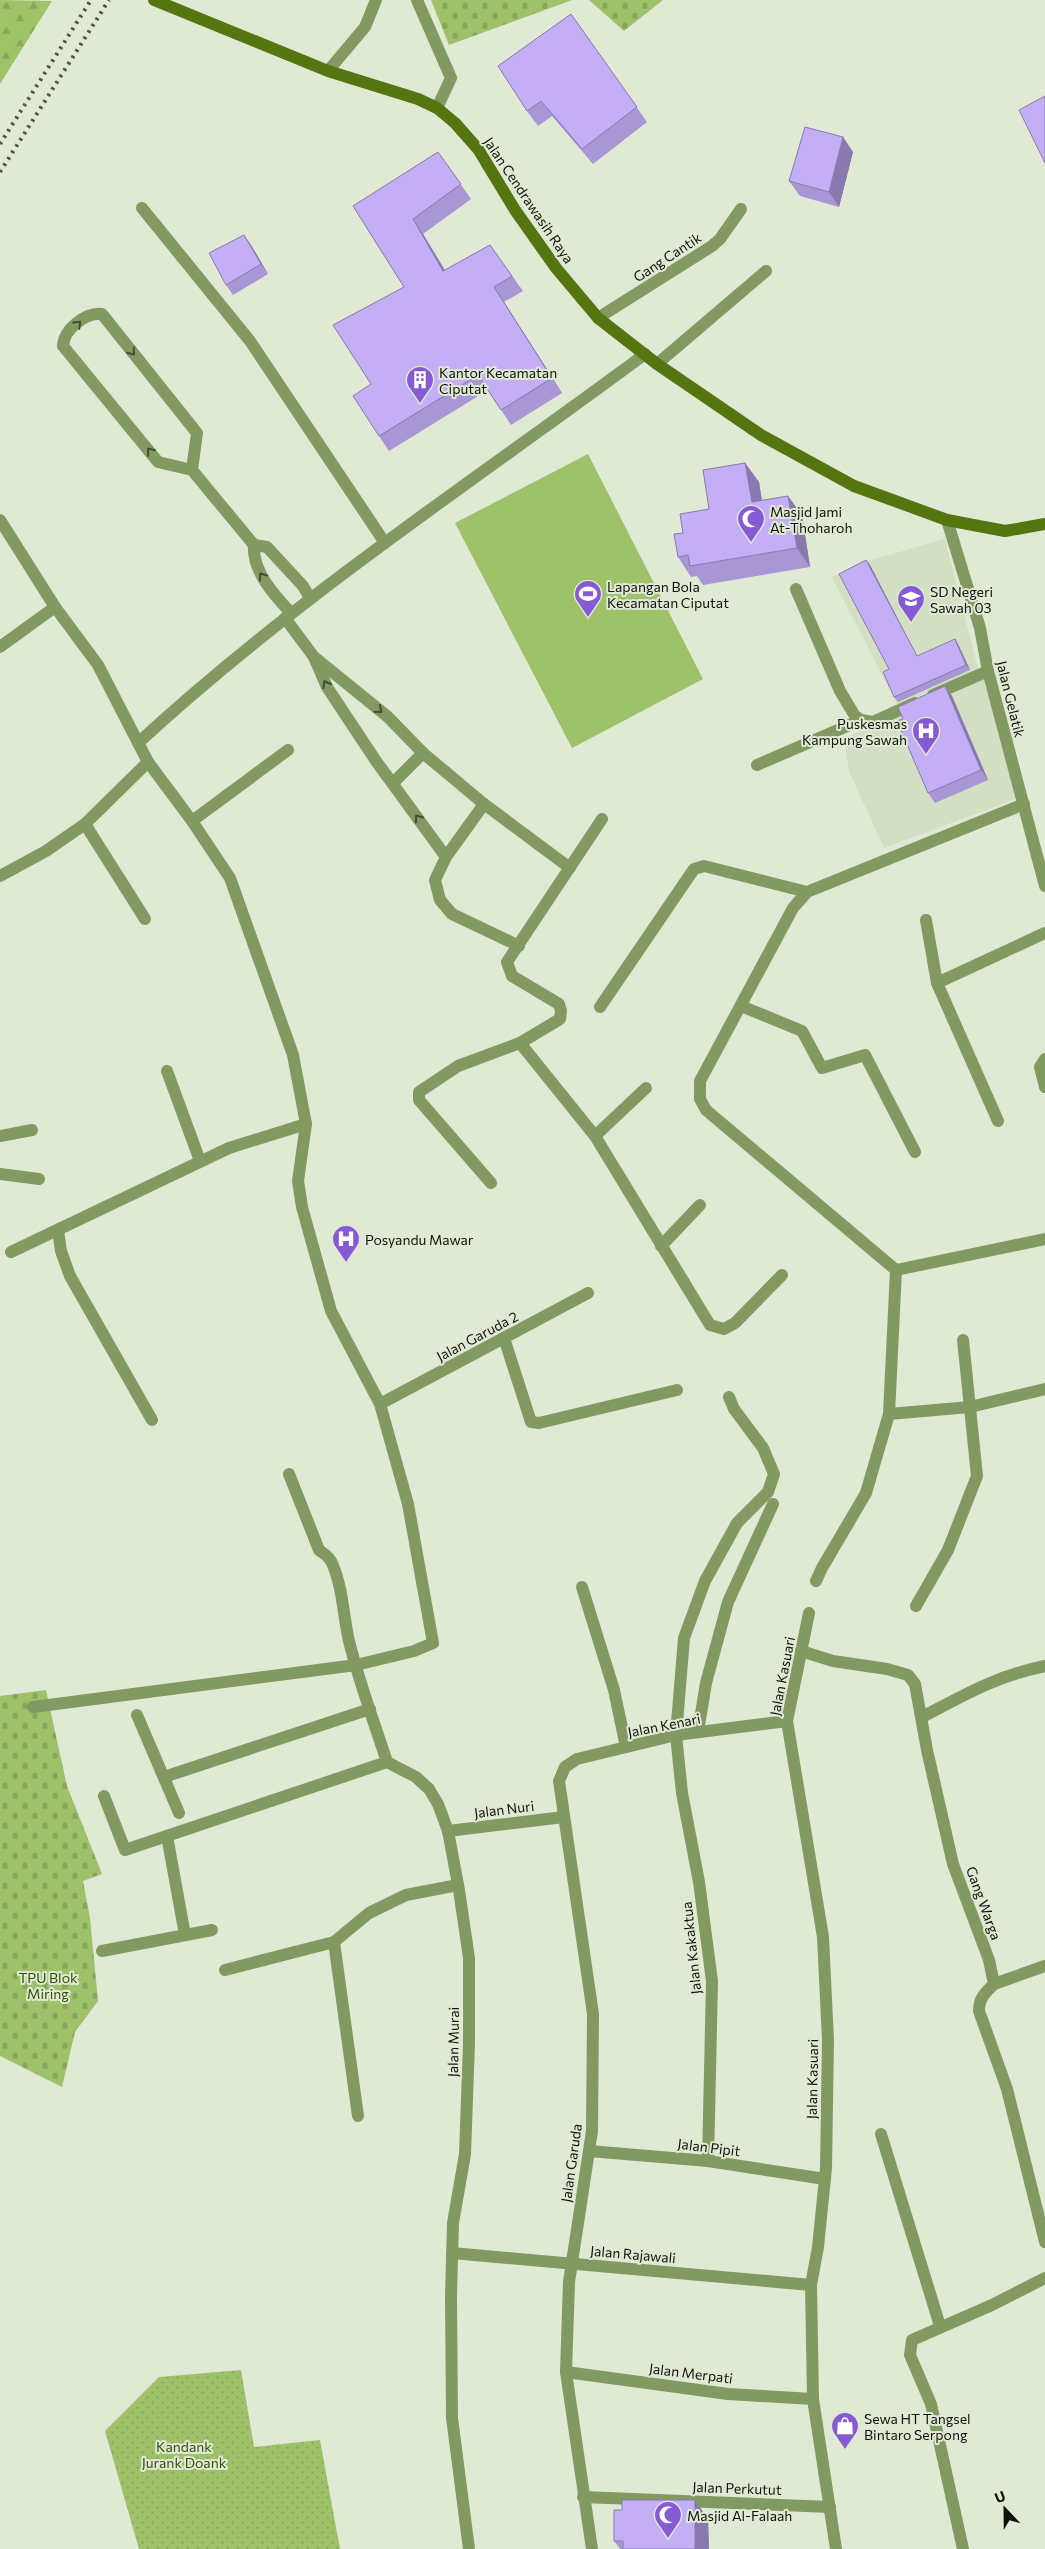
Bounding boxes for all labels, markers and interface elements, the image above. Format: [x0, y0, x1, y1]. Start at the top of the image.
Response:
street label: Jalan Cendrawasih Raya [480, 134, 578, 266]
street label: Gang Cantik [630, 228, 705, 285]
one-way arrow [72, 321, 81, 330]
one-way arrow [126, 346, 135, 356]
place label: Kantor Kecamatan Ciputat [439, 364, 557, 397]
building icon: Kantor Kecamatan Ciputat [405, 365, 435, 404]
one-way arrow [147, 448, 155, 457]
place label: Masjid Jami At-Thoharoh [770, 503, 852, 536]
mosque icon: Masjid Jami At-Thoharoh [736, 504, 766, 543]
one-way arrow [259, 573, 269, 582]
place label: Lapangan Bola Kecamatan Ciputat [607, 578, 729, 611]
sports icon: Lapangan Bola Kecamatan Ciputat [573, 579, 603, 618]
place label: SD Negeri Sawah 03 [930, 583, 993, 616]
school or university icon: SD Negeri Sawah 03 [896, 584, 926, 623]
street label: Jalan Gelatik [993, 659, 1029, 740]
one-way arrow [322, 680, 332, 689]
one-way arrow [373, 704, 382, 712]
place label: Puskesmas Kampung Sawah [802, 715, 907, 748]
hospital icon: Puskesmas Kampung Sawah [911, 716, 941, 755]
one-way arrow [415, 814, 424, 824]
hospital icon: Posyandu Mawar [331, 1224, 361, 1263]
place label: Posyandu Mawar [365, 1231, 474, 1248]
street label: Jalan Garuda 2 [433, 1307, 521, 1365]
street label: Jalan Kasuari [766, 1635, 798, 1717]
street label: Jalan Kenari [626, 1710, 702, 1740]
street label: Jalan Nuri [473, 1797, 535, 1821]
street label: Gang Warga [963, 1864, 1005, 1942]
street label: Jalan Kakaktua [678, 1901, 704, 1995]
park label: TPU Blok Miring [18, 1969, 78, 2002]
street label: Jalan Murai [444, 2007, 462, 2077]
street label: Jalan Kasuari [803, 2039, 821, 2119]
street label: Jalan Garuda [557, 2123, 585, 2203]
street label: Jalan Pipit [677, 2135, 742, 2159]
street label: Jalan Rajawali [589, 2242, 677, 2266]
street label: Jalan Merpati [648, 2359, 734, 2387]
place label: Sewa HT Tangsel Bintaro Serpong [864, 2410, 971, 2443]
shop icon: Sewa HT Tangsel Bintaro Serpong [830, 2411, 860, 2450]
park label: Kandank Jurank Doank [142, 2438, 227, 2471]
street label: Jalan Perkutut [692, 2478, 782, 2498]
north arrow [980, 2484, 1030, 2534]
text: U [992, 2487, 1008, 2506]
mosque icon: Masjid Al-Falaah [653, 2500, 683, 2539]
place label: Masjid Al-Falaah [687, 2507, 792, 2524]

